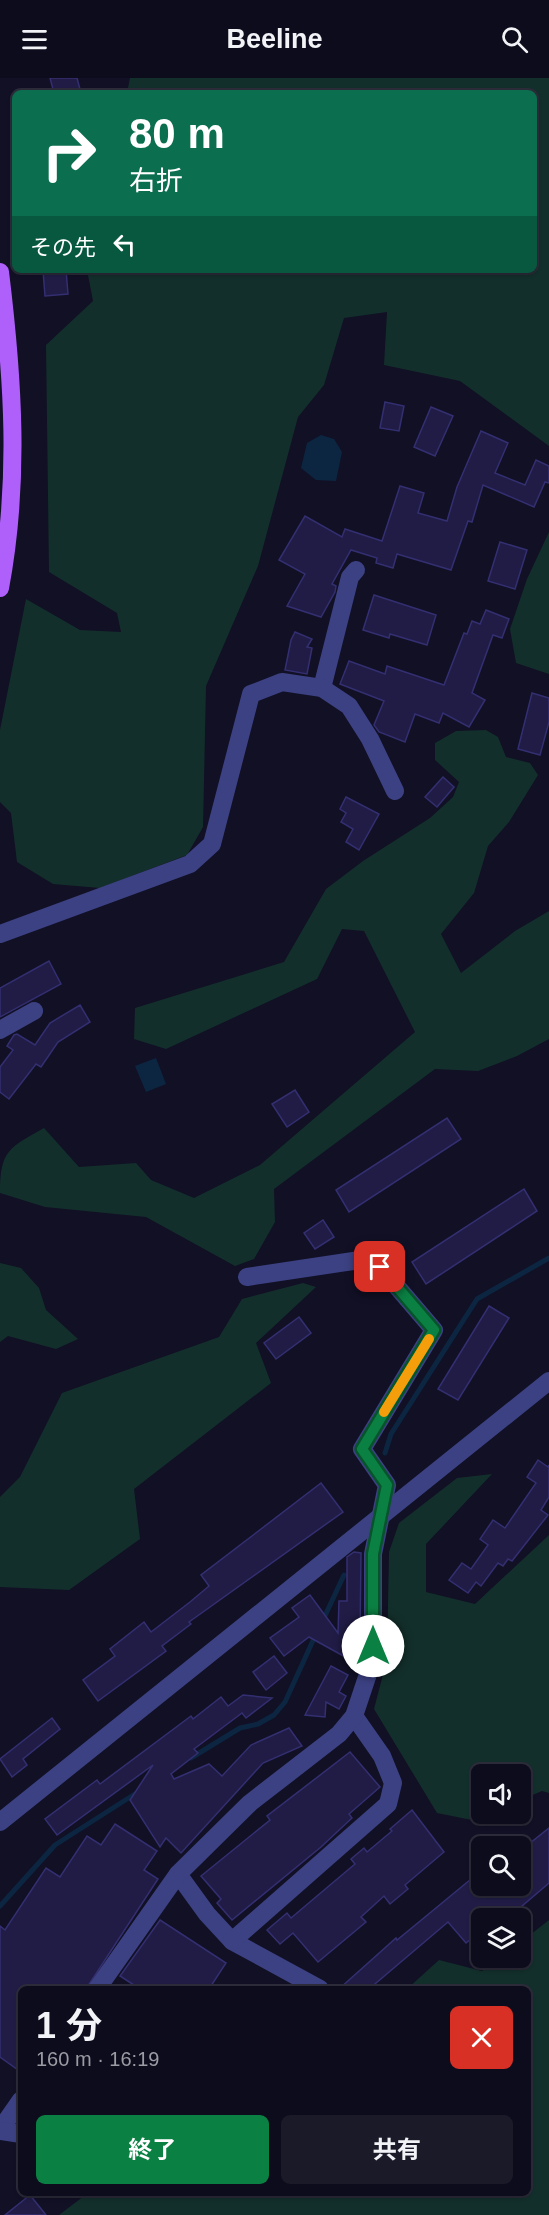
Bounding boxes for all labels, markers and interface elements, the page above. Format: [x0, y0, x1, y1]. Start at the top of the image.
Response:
icon: menu [18, 23, 51, 56]
icon: search [498, 23, 531, 56]
text: Beeline [226, 24, 323, 54]
text: 80 m [129, 110, 225, 157]
icon: right [30, 114, 108, 192]
text: 右折 [129, 166, 183, 196]
icon: left [108, 228, 141, 261]
text: その先 [30, 235, 96, 260]
pin [354, 1241, 405, 1292]
icon: arrive [363, 1250, 396, 1283]
position arrow [341, 1614, 405, 1678]
map controls [471, 1764, 531, 1968]
button: sound [471, 1764, 531, 1824]
button: search [471, 1836, 531, 1896]
button: layers [471, 1908, 531, 1968]
text: 1 分 [36, 2005, 102, 2046]
button: close [450, 2006, 513, 2069]
text: 160 m · 16:19 [36, 2048, 159, 2070]
button: 終了 [36, 2115, 269, 2184]
button: 共有 [281, 2115, 513, 2184]

